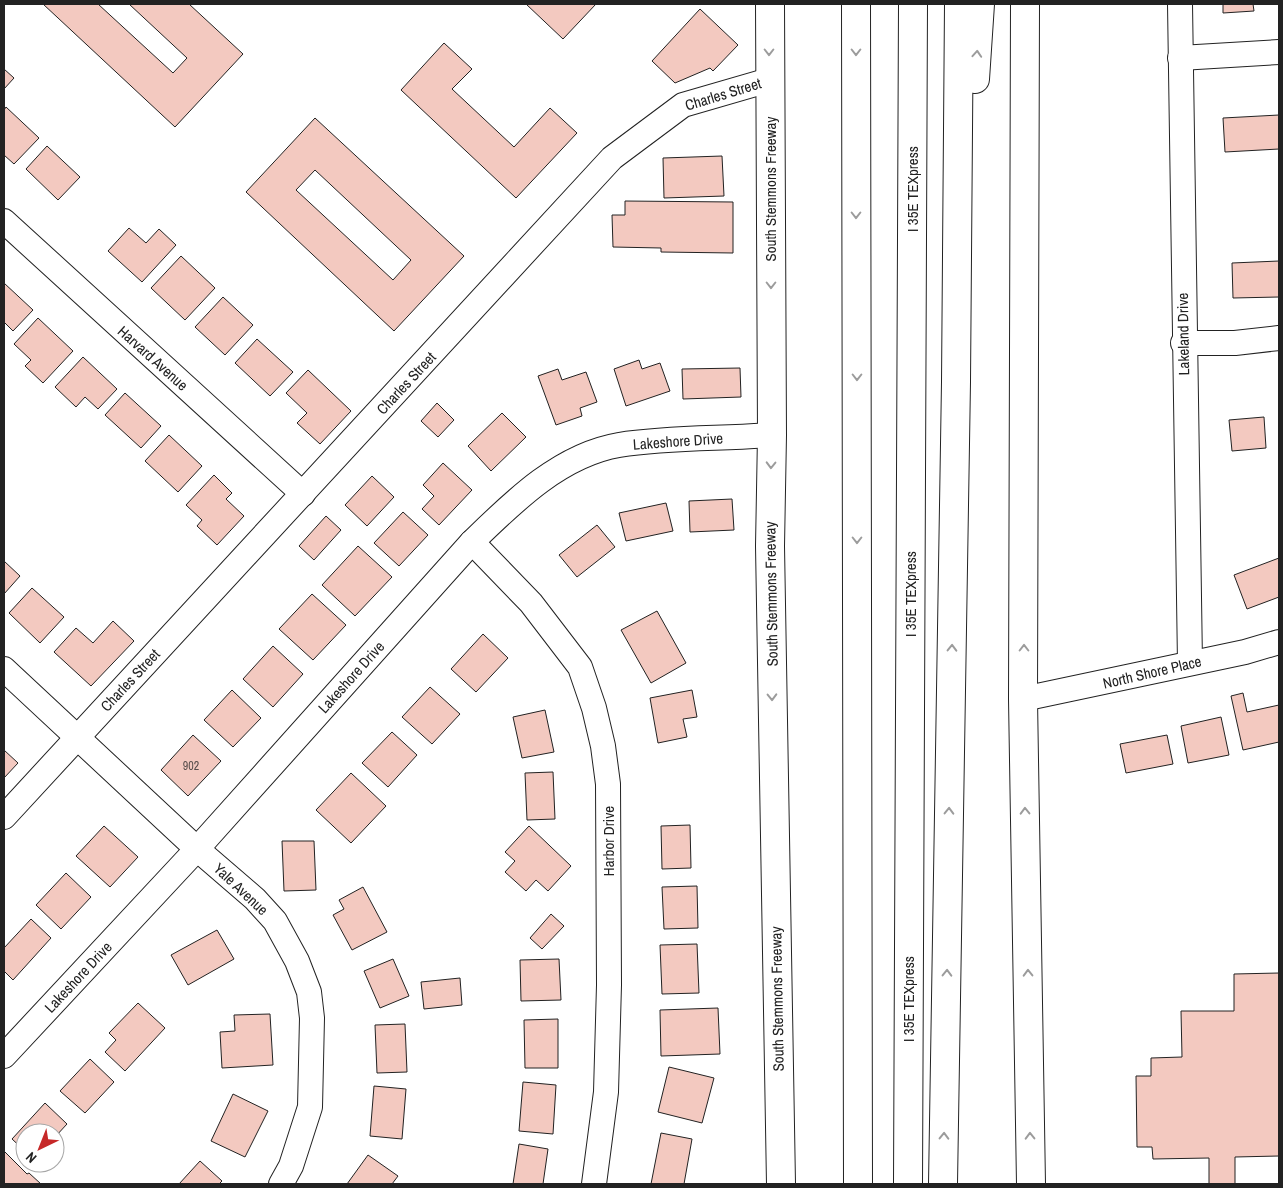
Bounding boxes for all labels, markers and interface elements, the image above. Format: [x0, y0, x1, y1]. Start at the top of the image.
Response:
one-way arrow [764, 49, 775, 57]
one-way arrow [851, 49, 861, 57]
one-way arrow [971, 50, 982, 58]
street label: Charles Street [682, 72, 764, 116]
street label: South Stemmons Freeway [760, 116, 781, 261]
street label: I 35E TEXpress [902, 146, 923, 232]
one-way arrow [851, 212, 861, 219]
one-way arrow [765, 281, 776, 289]
street label: Lakeland Drive [1172, 292, 1194, 376]
street label: Harvard Avenue [113, 321, 193, 395]
street label: Charles Street [372, 347, 441, 419]
one-way arrow [852, 374, 862, 382]
street label: Lakeshore Drive [632, 427, 724, 455]
one-way arrow [766, 462, 776, 469]
street label: South Stemmons Freeway [759, 521, 783, 667]
one-way arrow [852, 536, 862, 544]
street label: I 35E TEXpress [900, 551, 921, 637]
street label: Lakeshore Drive [313, 636, 389, 718]
street label: Charles Street [96, 644, 165, 716]
one-way arrow [947, 644, 957, 652]
one-way arrow [1018, 644, 1029, 652]
street label: North Shore Place [1101, 650, 1203, 694]
one-way arrow [767, 694, 777, 702]
house number: 902 [183, 758, 199, 774]
street label: Harbor Drive [598, 806, 619, 876]
one-way arrow [944, 806, 954, 814]
one-way arrow [1020, 806, 1030, 814]
street label: Yale Avenue [209, 858, 273, 920]
street label: South Stemmons Freeway [765, 926, 789, 1072]
street label: Lakeshore Drive [40, 937, 117, 1017]
street label: I 35E TEXpress [898, 956, 919, 1042]
one-way arrow [942, 969, 952, 976]
one-way arrow [1023, 969, 1033, 976]
north arrow [15, 1123, 65, 1173]
one-way arrow [939, 1131, 949, 1139]
one-way arrow [1025, 1131, 1035, 1139]
text: N [22, 1148, 40, 1167]

